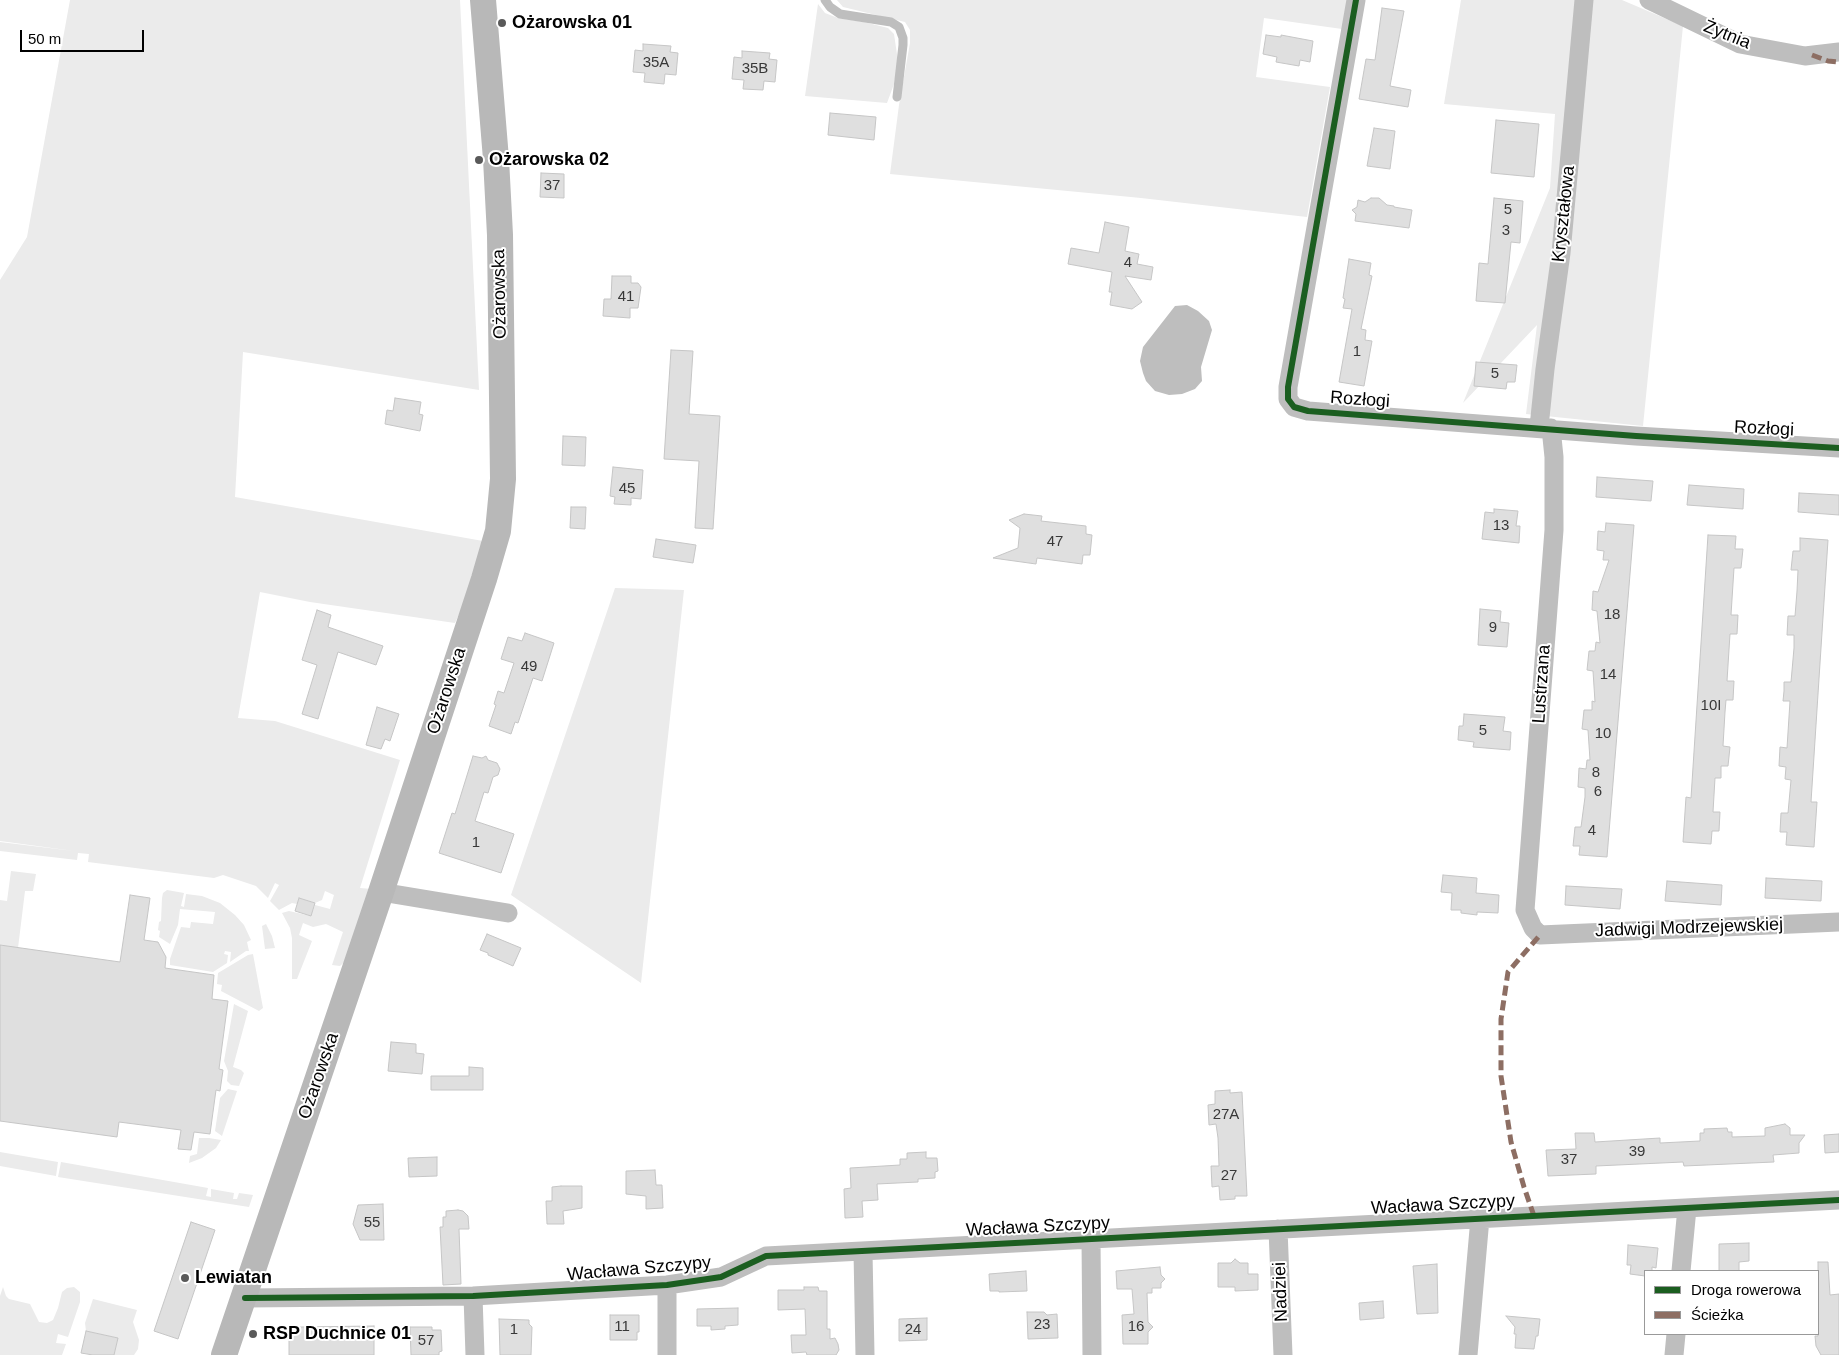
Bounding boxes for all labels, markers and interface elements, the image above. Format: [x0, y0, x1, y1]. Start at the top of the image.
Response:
place label: Ożarowska 01 [512, 12, 632, 34]
street label: Żytnia [1700, 16, 1754, 54]
marker: Ożarowska 01 [496, 17, 508, 29]
scale bar [22, 20, 146, 52]
text: 50 m [28, 30, 61, 47]
house number: 35A [643, 54, 669, 72]
house number: 35B [742, 60, 768, 78]
place label: Ożarowska 02 [489, 149, 609, 171]
marker: Ożarowska 02 [473, 154, 485, 166]
street label: Kryształowa [1548, 165, 1580, 263]
house number: 37 [544, 177, 560, 195]
house number: 5 [1504, 201, 1512, 219]
house number: 3 [1502, 222, 1510, 240]
street label: Ożarowska [488, 249, 512, 339]
house number: 4 [1124, 254, 1132, 272]
house number: 41 [618, 288, 634, 306]
house number: 1 [1353, 343, 1361, 361]
house number: 5 [1491, 365, 1499, 383]
street label: Rozłogi [1329, 387, 1391, 413]
street label: Rozłogi [1733, 417, 1795, 441]
house number: 45 [619, 480, 635, 498]
house number: 13 [1493, 517, 1509, 535]
house number: 47 [1047, 533, 1063, 551]
house number: 18 [1604, 606, 1620, 624]
house number: 9 [1489, 619, 1497, 637]
street label: Lustrzana [1528, 644, 1556, 724]
street label: Ożarowska [423, 645, 471, 737]
house number: 49 [521, 658, 537, 676]
house number: 14 [1600, 666, 1616, 684]
house number: 10I [1701, 697, 1721, 715]
house number: 5 [1479, 722, 1487, 740]
house number: 10 [1595, 725, 1611, 743]
house number: 8 [1592, 764, 1600, 782]
house number: 6 [1594, 783, 1602, 801]
house number: 4 [1588, 822, 1596, 840]
house number: 1 [472, 834, 480, 852]
street label: Jadwigi Modrzejewskiej [1595, 914, 1783, 942]
street label: Ożarowska [294, 1030, 344, 1122]
house number: 27A [1213, 1106, 1239, 1124]
house number: 39 [1629, 1143, 1645, 1161]
house number: 37 [1561, 1151, 1577, 1169]
house number: 27 [1221, 1167, 1237, 1185]
street label: Wacława Szczypy [1370, 1190, 1516, 1220]
street label: Wacława Szczypy [965, 1212, 1111, 1242]
house number: 55 [364, 1214, 380, 1232]
street label: Wacława Szczypy [566, 1252, 712, 1286]
street label: Nadziei [1269, 1262, 1293, 1322]
place label: Lewiatan [195, 1267, 272, 1289]
legend [1644, 1270, 1819, 1335]
marker: Lewiatan [179, 1272, 191, 1284]
text: Droga rowerowa [1691, 1281, 1801, 1298]
text: Ścieżka [1691, 1306, 1744, 1323]
house number: 23 [1034, 1316, 1050, 1334]
house number: 11 [614, 1318, 630, 1336]
house number: 16 [1128, 1318, 1144, 1336]
house number: 1 [510, 1321, 518, 1339]
house number: 24 [905, 1321, 921, 1339]
place label: RSP Duchnice 01 [263, 1323, 411, 1345]
marker: RSP Duchnice 01 [247, 1328, 259, 1340]
house number: 57 [418, 1332, 434, 1350]

